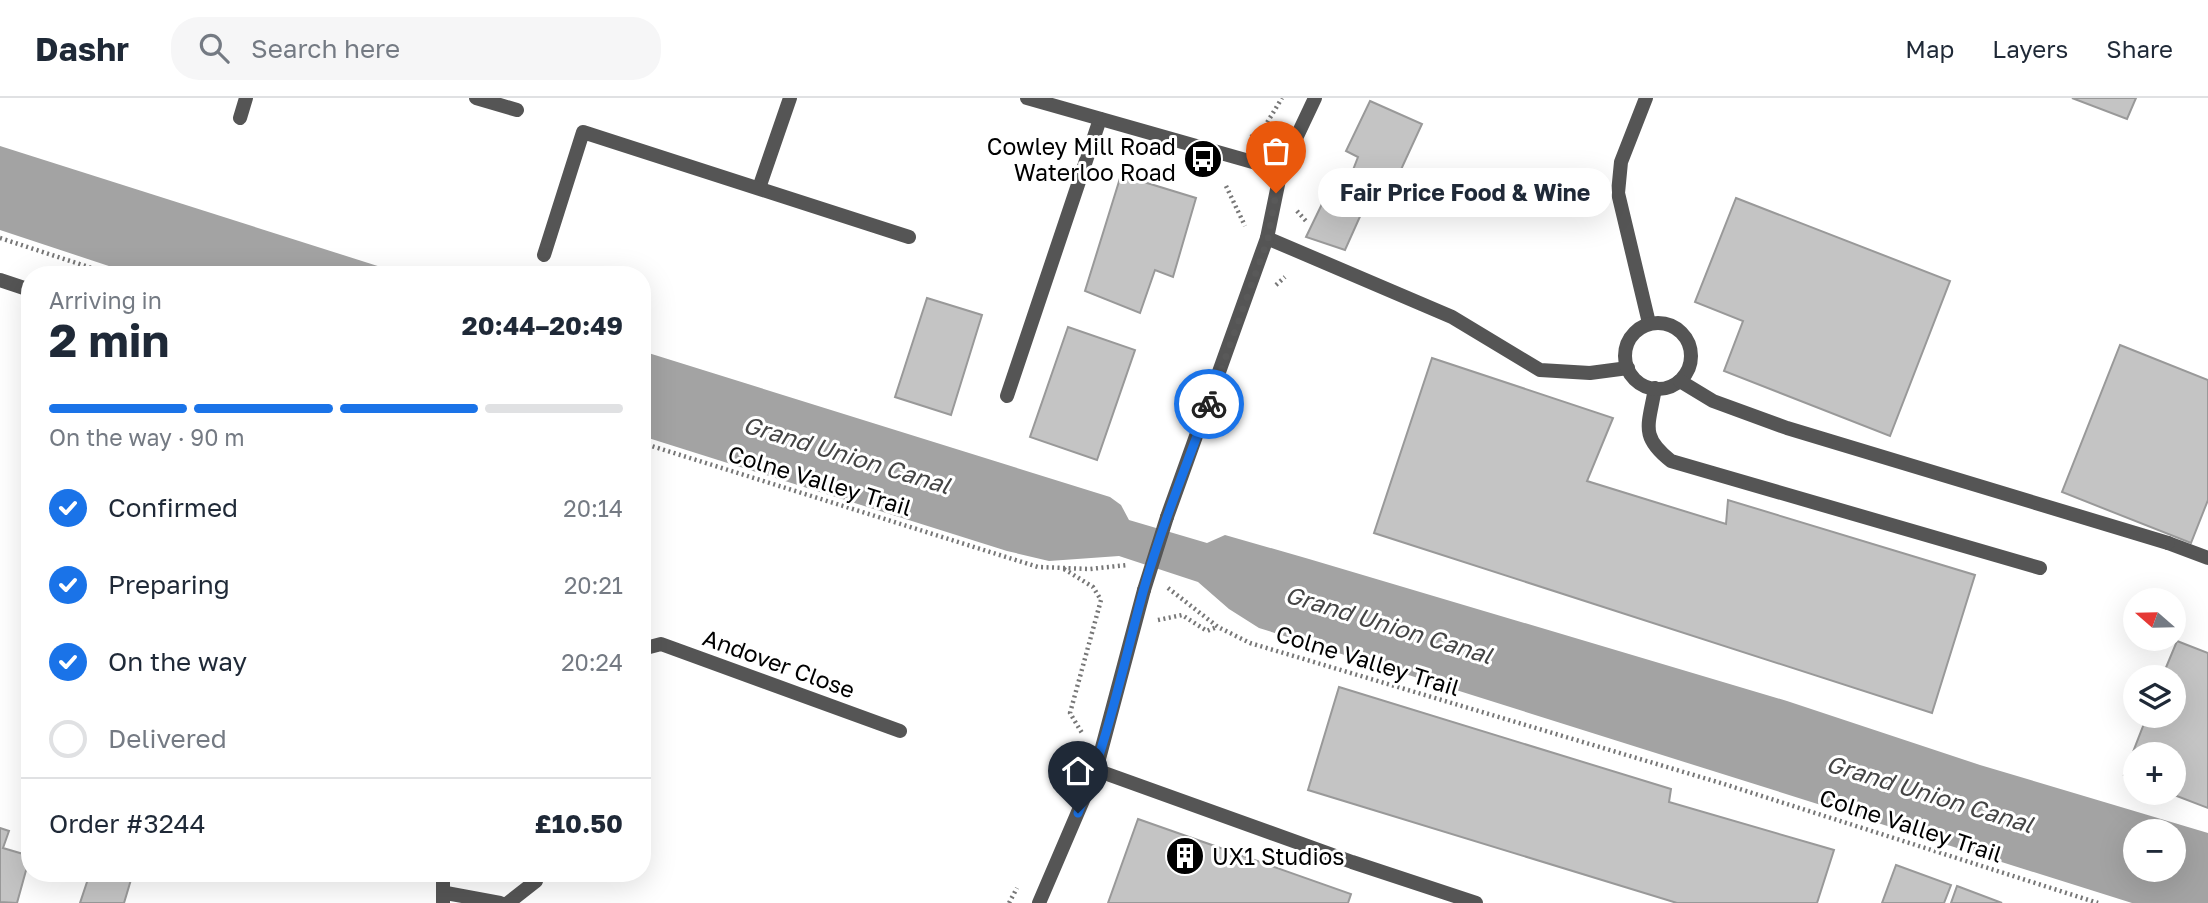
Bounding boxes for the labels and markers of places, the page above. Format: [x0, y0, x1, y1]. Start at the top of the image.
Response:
pin [1246, 121, 1306, 193]
place label: Cowley Mill Road Waterloo Road [987, 132, 1176, 186]
bus stop icon: Cowley Mill Road Waterloo Road [1182, 138, 1224, 180]
callout: Fair Price Food & Wine [1318, 168, 1612, 217]
pin [1048, 741, 1108, 813]
building icon: UX1 Studios [1164, 835, 1206, 877]
place label: UX1 Studios [1212, 842, 1345, 870]

